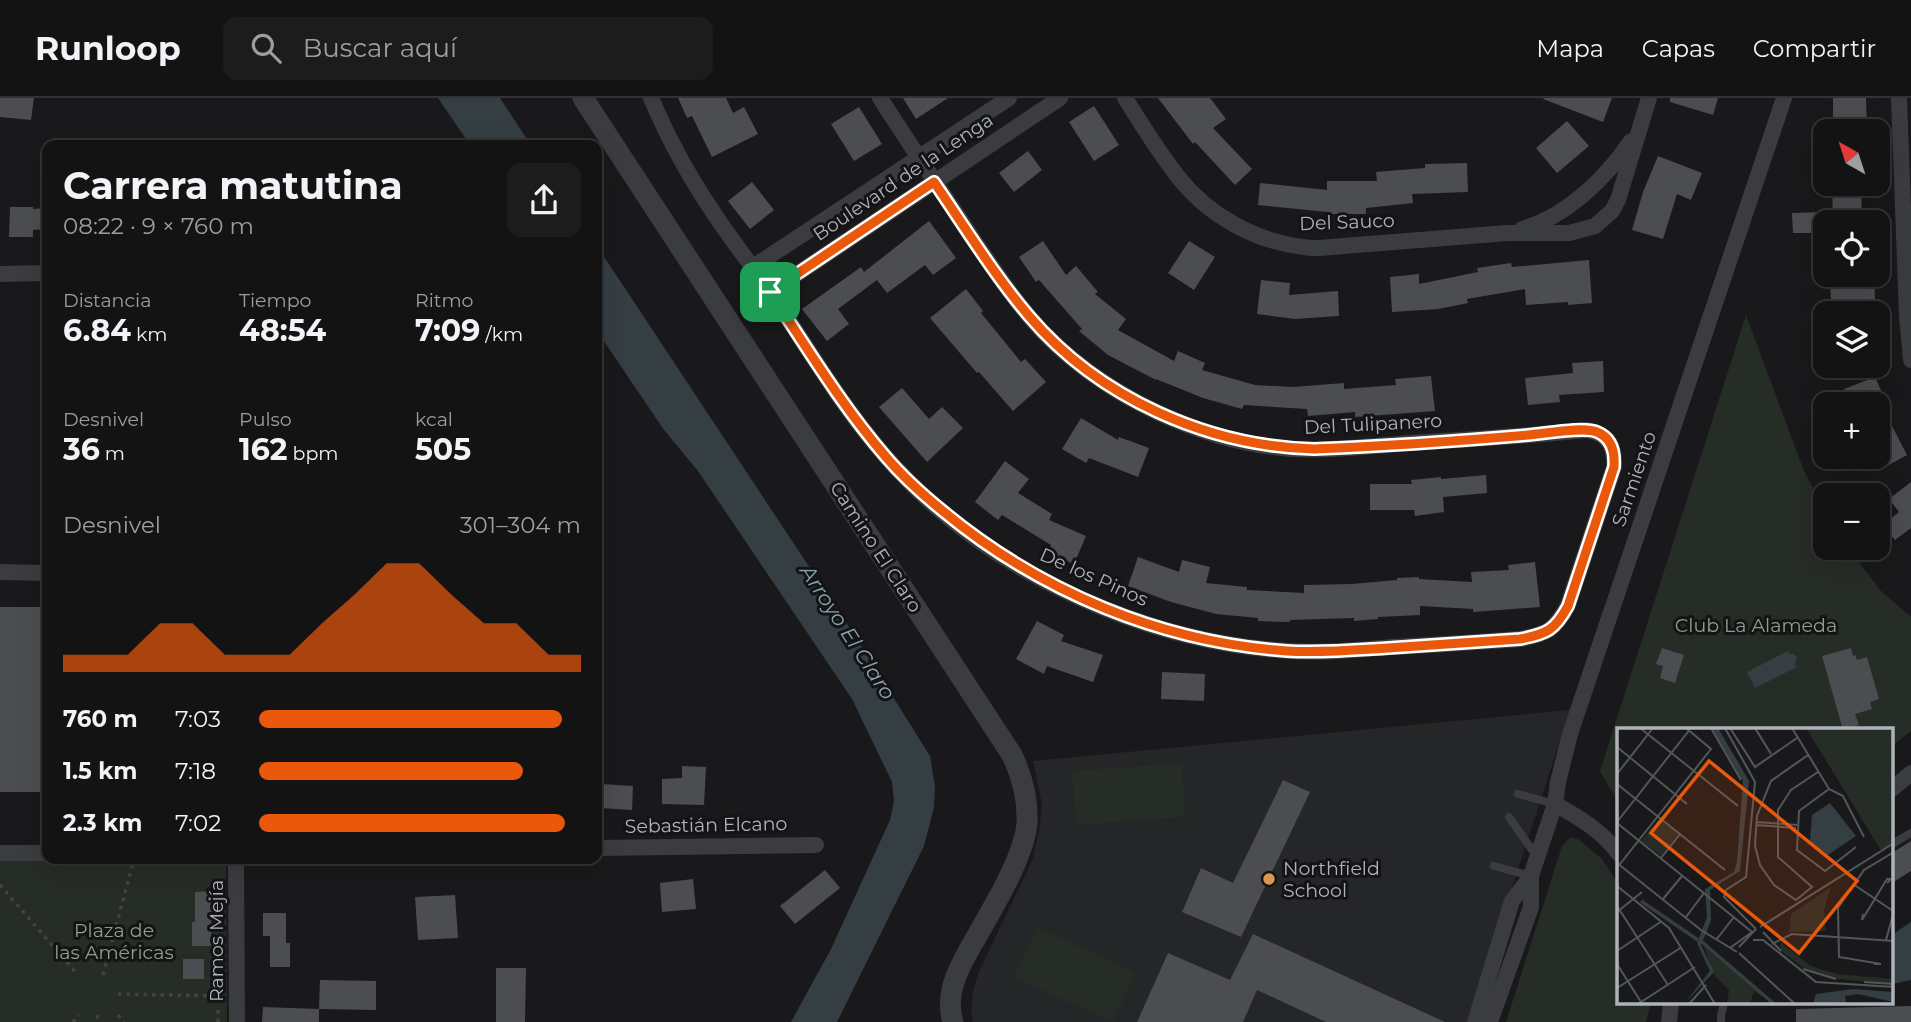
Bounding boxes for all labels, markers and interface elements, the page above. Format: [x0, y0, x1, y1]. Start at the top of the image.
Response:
search box [223, 17, 713, 80]
text: Runloop [35, 28, 181, 68]
icon: search [247, 29, 285, 67]
text: Buscar aquí [303, 32, 457, 64]
text: Mapa [1536, 34, 1604, 63]
text: Capas [1642, 34, 1715, 63]
text: Compartir [1753, 34, 1876, 63]
street label: Boulevard de la Lenga [809, 108, 997, 246]
north arrow [1813, 119, 1890, 196]
map controls [1813, 119, 1890, 560]
text: Carrera matutina [63, 162, 403, 209]
button: share [507, 163, 581, 237]
street label: Del Sauco [1299, 209, 1395, 235]
button: locate [1813, 210, 1890, 287]
text: 08:22 · 9 × 760 m [63, 212, 254, 240]
pin [740, 262, 800, 322]
icon: arrive [751, 273, 789, 311]
text: Distancia [63, 289, 151, 312]
text: Tiempo [239, 289, 311, 312]
text: Ritmo [415, 289, 473, 312]
button: layers [1813, 301, 1890, 378]
text: 6.84 [63, 312, 131, 349]
text: 48:54 [239, 312, 326, 349]
text: 7:09 [415, 312, 480, 349]
text: km [131, 323, 167, 346]
text: /km [480, 323, 523, 346]
button: + [1813, 392, 1890, 469]
text: Desnivel [63, 408, 144, 431]
text: Pulso [239, 408, 292, 431]
text: kcal [415, 408, 453, 431]
street label: Del Tulipanero [1303, 409, 1443, 439]
street label: Sarmiento [1607, 428, 1661, 530]
text: 36 [63, 431, 100, 468]
text: 162 [239, 431, 288, 468]
text: 505 [415, 431, 471, 468]
text: m [100, 442, 125, 465]
text: bpm [288, 442, 338, 465]
street label: Camino El Claro [825, 477, 927, 617]
button: − [1813, 483, 1890, 560]
text: Desnivel [63, 511, 161, 539]
text: 301–304 m [460, 511, 581, 539]
street label: De los Pinos [1036, 543, 1152, 611]
water label: Arroyo El Claro [794, 558, 901, 704]
park label: Club La Alameda [1675, 614, 1837, 637]
text: 760 m [63, 705, 138, 733]
text: 7:03 [175, 705, 221, 733]
inset map [1617, 728, 1894, 1004]
text: 1.5 km [63, 757, 137, 785]
text: 7:18 [175, 757, 216, 785]
text: 2.3 km [63, 809, 142, 837]
text: 7:02 [175, 809, 221, 837]
street label: Sebastián Elcano [624, 812, 788, 838]
place label: Northfield School [1283, 857, 1380, 902]
marker: Northfield School [1261, 871, 1277, 887]
street label: Ramos Mejía [205, 880, 228, 1002]
park label: Plaza de las Américas [54, 919, 174, 964]

